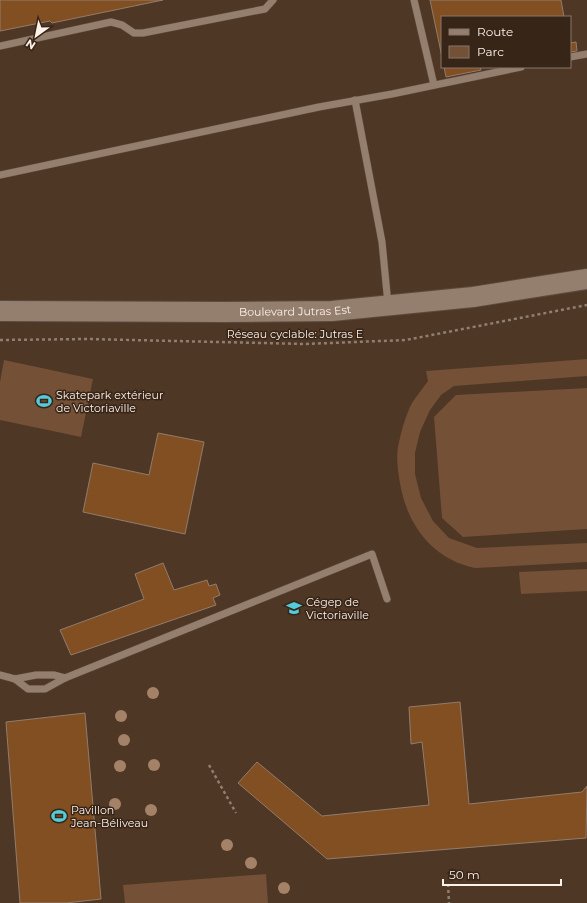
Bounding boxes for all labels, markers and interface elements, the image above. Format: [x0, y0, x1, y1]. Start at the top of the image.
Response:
north arrow [16, 16, 56, 56]
legend [441, 16, 571, 68]
text: Route [477, 24, 513, 39]
text: N [23, 36, 38, 53]
text: Parc [477, 44, 504, 59]
street label: Boulevard Jutras Est [239, 302, 352, 319]
street label: Réseau cyclable: Jutras E [227, 327, 363, 341]
place label: Skatepark extérieur de Victoriaville [56, 388, 163, 415]
sports icon: Skatepark extérieur de Victoriaville [35, 392, 53, 410]
place label: Cégep de Victoriaville [306, 595, 369, 622]
school or university icon: Cégep de Victoriaville [285, 599, 303, 617]
place label: Pavillon Jean-Béliveau [70, 803, 148, 830]
sports icon: Pavillon Jean-Béliveau [50, 807, 68, 825]
scale bar [443, 861, 561, 887]
text: 50 m [449, 867, 480, 882]

